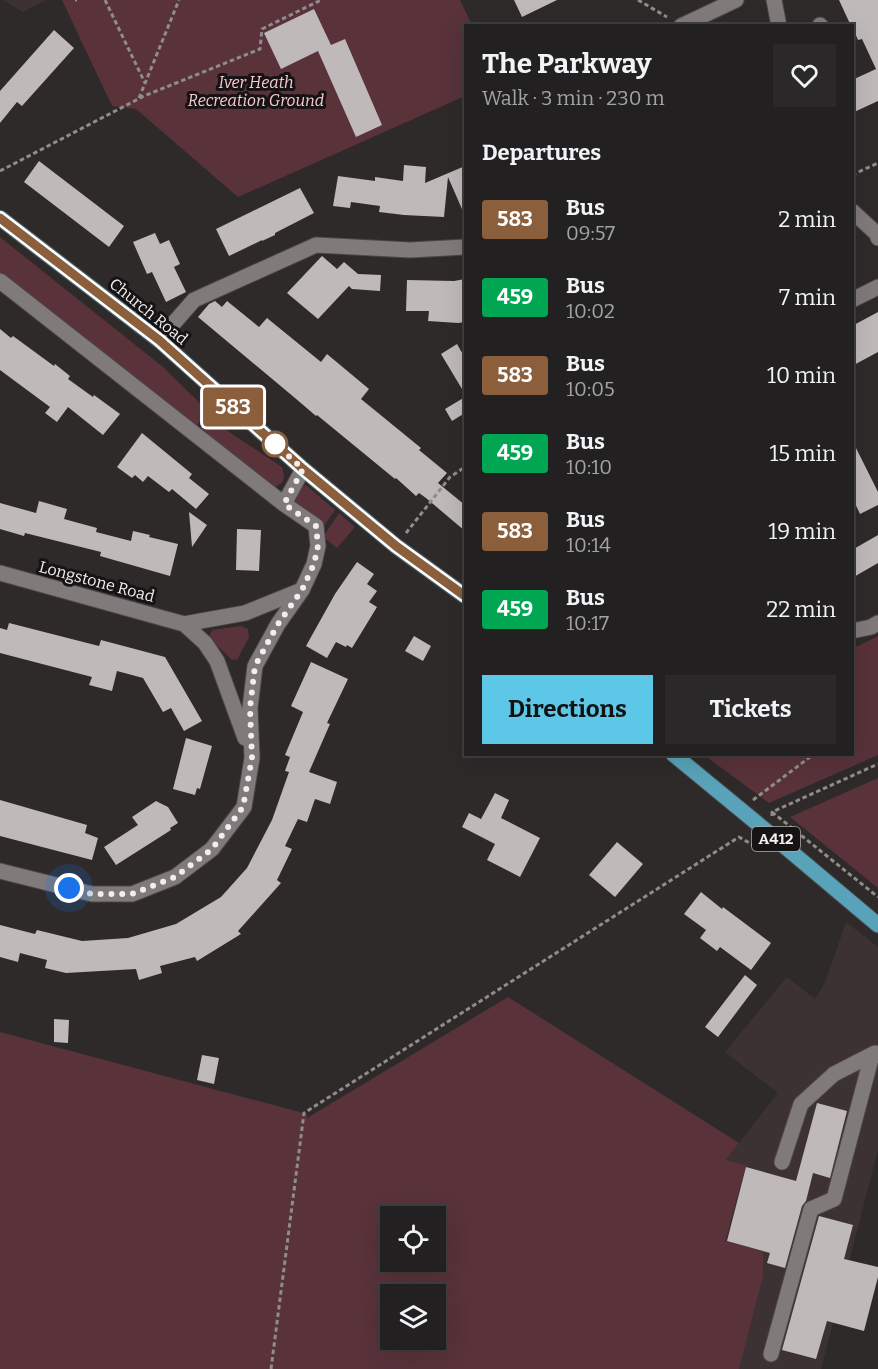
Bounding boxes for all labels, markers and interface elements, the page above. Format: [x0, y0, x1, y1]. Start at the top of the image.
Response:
button: heart [773, 44, 836, 107]
text: The Parkway [482, 47, 652, 80]
park label: Iver Heath Recreation Ground [188, 73, 324, 110]
text: Walk · 3 min · 230 m [482, 86, 665, 110]
text: Departures [482, 139, 601, 166]
text: Bus [566, 194, 605, 221]
text: 583 [497, 206, 533, 232]
text: 2 min [778, 206, 836, 233]
text: 09:57 [566, 221, 615, 245]
text: Bus [566, 272, 605, 299]
street label: Church Road [106, 274, 192, 349]
text: 459 [497, 284, 533, 310]
text: 7 min [779, 284, 836, 311]
text: 10:02 [566, 299, 615, 323]
text: Bus [566, 350, 605, 377]
text: 583 [497, 362, 533, 388]
text: 10 min [767, 362, 836, 389]
text: 10:05 [566, 377, 615, 401]
line badge: 583 [198, 388, 268, 426]
text: 583 [215, 394, 251, 420]
text: Bus [566, 428, 605, 455]
unlabelled marker [262, 431, 288, 457]
text: 459 [497, 440, 533, 466]
text: 15 min [769, 440, 836, 467]
text: 10:10 [566, 455, 612, 479]
text: Bus [566, 506, 605, 533]
text: 583 [497, 518, 533, 544]
text: 19 min [768, 518, 836, 545]
text: 10:14 [566, 533, 611, 557]
street label: Longstone Road [37, 557, 157, 606]
text: Bus [566, 584, 605, 611]
text: 459 [497, 596, 533, 622]
text: 22 min [766, 596, 836, 623]
text: 10:17 [566, 611, 609, 635]
button: Directions [482, 675, 653, 744]
button: Tickets [665, 675, 836, 744]
road number: A412 [752, 827, 800, 851]
your location [54, 873, 84, 903]
map controls [380, 1206, 446, 1350]
button: locate [380, 1206, 446, 1272]
button: layers [380, 1284, 446, 1350]

